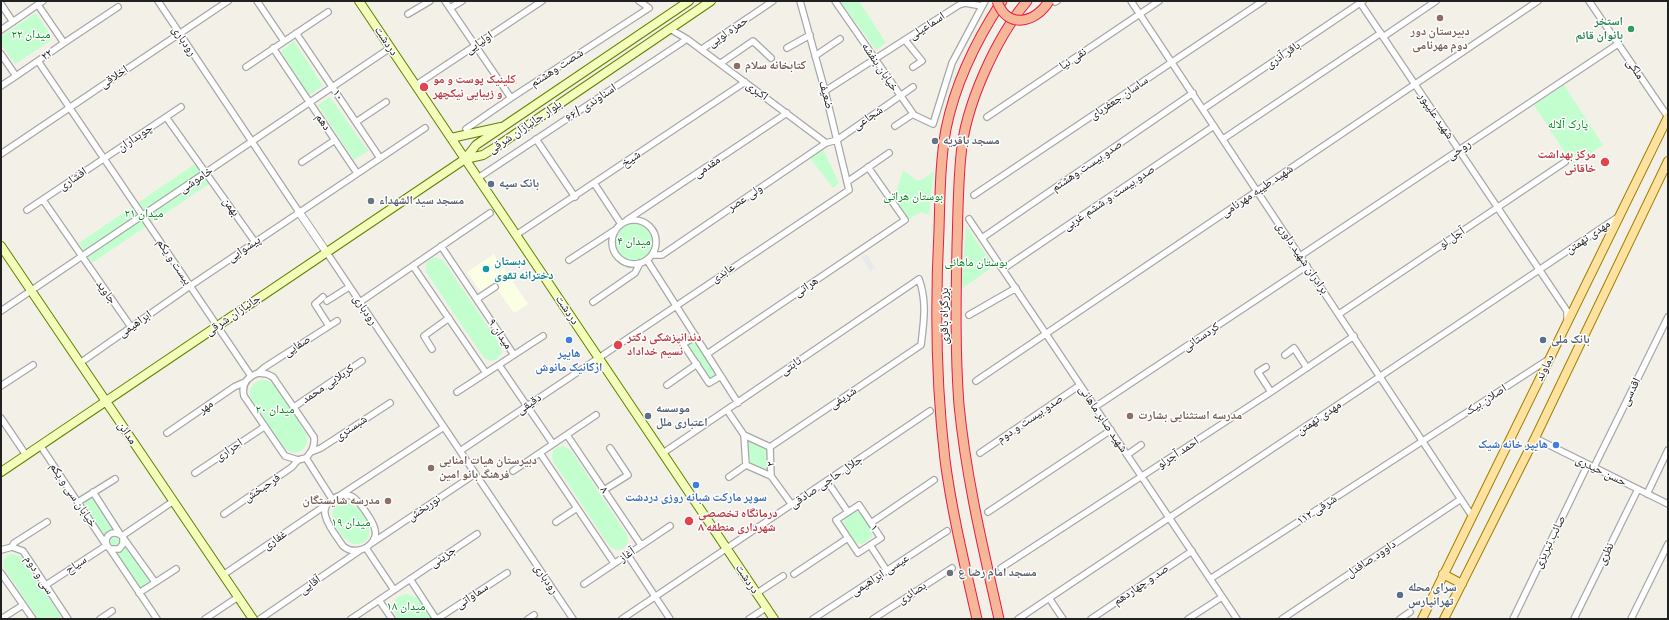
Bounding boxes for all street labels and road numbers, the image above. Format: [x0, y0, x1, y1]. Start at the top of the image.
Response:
street label: اسماعیلی [906, 9, 948, 43]
street label: حمزه لویی [705, 13, 751, 51]
street label: رودباری [169, 23, 199, 59]
street label: دردشت [371, 24, 401, 58]
street label: اولیایی [462, 28, 496, 58]
street label: باقر آذری [1263, 38, 1303, 72]
street label: خیابان بنفشه [858, 40, 902, 94]
street label: نقی نیا [1057, 45, 1089, 73]
street label: ۲۲ [39, 46, 55, 64]
street label: شصت وهشتم [528, 46, 586, 90]
street label: ملکی [1623, 56, 1647, 82]
street label: اخلاقی [97, 62, 131, 92]
street label: ساسان جعفربای [1087, 73, 1151, 123]
street label: اکبری [743, 78, 771, 104]
street label: ضعیف [815, 79, 837, 111]
street label: اسناوندی /۶۶ [563, 81, 619, 125]
street label: ۱۰ [329, 87, 347, 103]
street label: شهید علیپور [1415, 90, 1457, 142]
street label: بلوار جانبازان شرقی [485, 97, 565, 157]
street label: شجاعی [850, 103, 886, 133]
street label: دهم [312, 111, 334, 133]
street label: چوبداران [115, 121, 155, 155]
street label: صدو بیست وهشتم [1049, 137, 1125, 195]
street label: روحی [1444, 137, 1474, 163]
street label: شیخ [619, 147, 643, 171]
street label: مقدمی [691, 153, 723, 181]
street label: شهید طیبه مهرنامی [1218, 161, 1296, 221]
street label: صدو بیست و ششم غربی [1060, 162, 1158, 234]
street label: خاموشی [176, 163, 216, 197]
street label: افشاری [56, 164, 90, 194]
street label: ولی عصر [725, 181, 765, 215]
street label: بهمن [219, 195, 243, 219]
street label: مهدی تهمتن [1563, 217, 1613, 257]
street label: برادران شهید داوری [1273, 219, 1331, 297]
street label: آجل لو [1436, 224, 1468, 252]
street label: پیشوایی [225, 233, 263, 265]
street label: بیست و یکم [153, 236, 195, 288]
street label: عابدی [708, 260, 738, 286]
street label: هراتی [791, 274, 821, 300]
street label: جاوید [93, 277, 119, 307]
street label: بزرگراه باقری [938, 288, 952, 344]
street label: جانبازان شرقی [202, 291, 264, 339]
street label: رودباری [350, 292, 380, 328]
street label: دردشت [552, 293, 582, 327]
street label: ابراهیمی [116, 307, 154, 341]
street label: میدان ۹ [485, 316, 515, 352]
street label: کردستانی [1180, 319, 1222, 355]
street label: صفایی [281, 332, 313, 360]
street label: دماوند [1532, 352, 1558, 384]
street label: ثابتی [777, 354, 805, 378]
street label: کربلایی محمد [299, 361, 357, 407]
street label: اقدسی [1618, 375, 1644, 409]
street label: اصلان بیک [1463, 381, 1509, 419]
street label: شهید صابر ماهانی [1075, 383, 1131, 455]
street label: شریفی [827, 384, 859, 412]
street label: دقیقی [514, 390, 544, 418]
street label: صدو بیست و دوم [994, 392, 1066, 446]
street label: مهر [196, 397, 216, 417]
street label: مهدی تهمتن [1294, 398, 1344, 438]
street label: شبستری [332, 412, 370, 444]
street label: مدائن [114, 419, 140, 447]
street label: احمد آجرلو [1154, 434, 1202, 472]
street label: احراری [212, 436, 246, 464]
street label: جلال حاجی صادقی [787, 452, 865, 512]
street label: حسن حیدری [1573, 452, 1629, 490]
street label: خیابان سی و یکم [46, 460, 100, 530]
street label: ۲ [764, 461, 778, 467]
street label: فرحبخش [241, 471, 283, 505]
street label: ۸ [597, 484, 611, 496]
street label: نوربخش [405, 492, 443, 524]
street label: ۱۱۲ شرقی [1294, 492, 1340, 528]
street label: صائب تبریزی [1531, 513, 1569, 571]
street label: ۱ [866, 522, 882, 534]
street label: غفاری [260, 527, 290, 553]
street label: داوود صافدل [1343, 537, 1399, 581]
street label: نظری [1594, 540, 1618, 568]
street label: جزینی [427, 543, 459, 571]
street label: آغاز [616, 544, 638, 566]
street label: عیسی ابراهیمی [848, 551, 912, 599]
street label: سی و دوم [21, 553, 57, 597]
street label: سیاح [62, 553, 90, 577]
street label: رودباری [531, 561, 561, 597]
street label: صد و چهاردهم [1111, 561, 1171, 609]
street label: دردشت [732, 562, 762, 596]
street label: آقایی [296, 572, 324, 598]
street label: بصائری [895, 578, 929, 608]
street label: سماواتی [453, 580, 491, 612]

